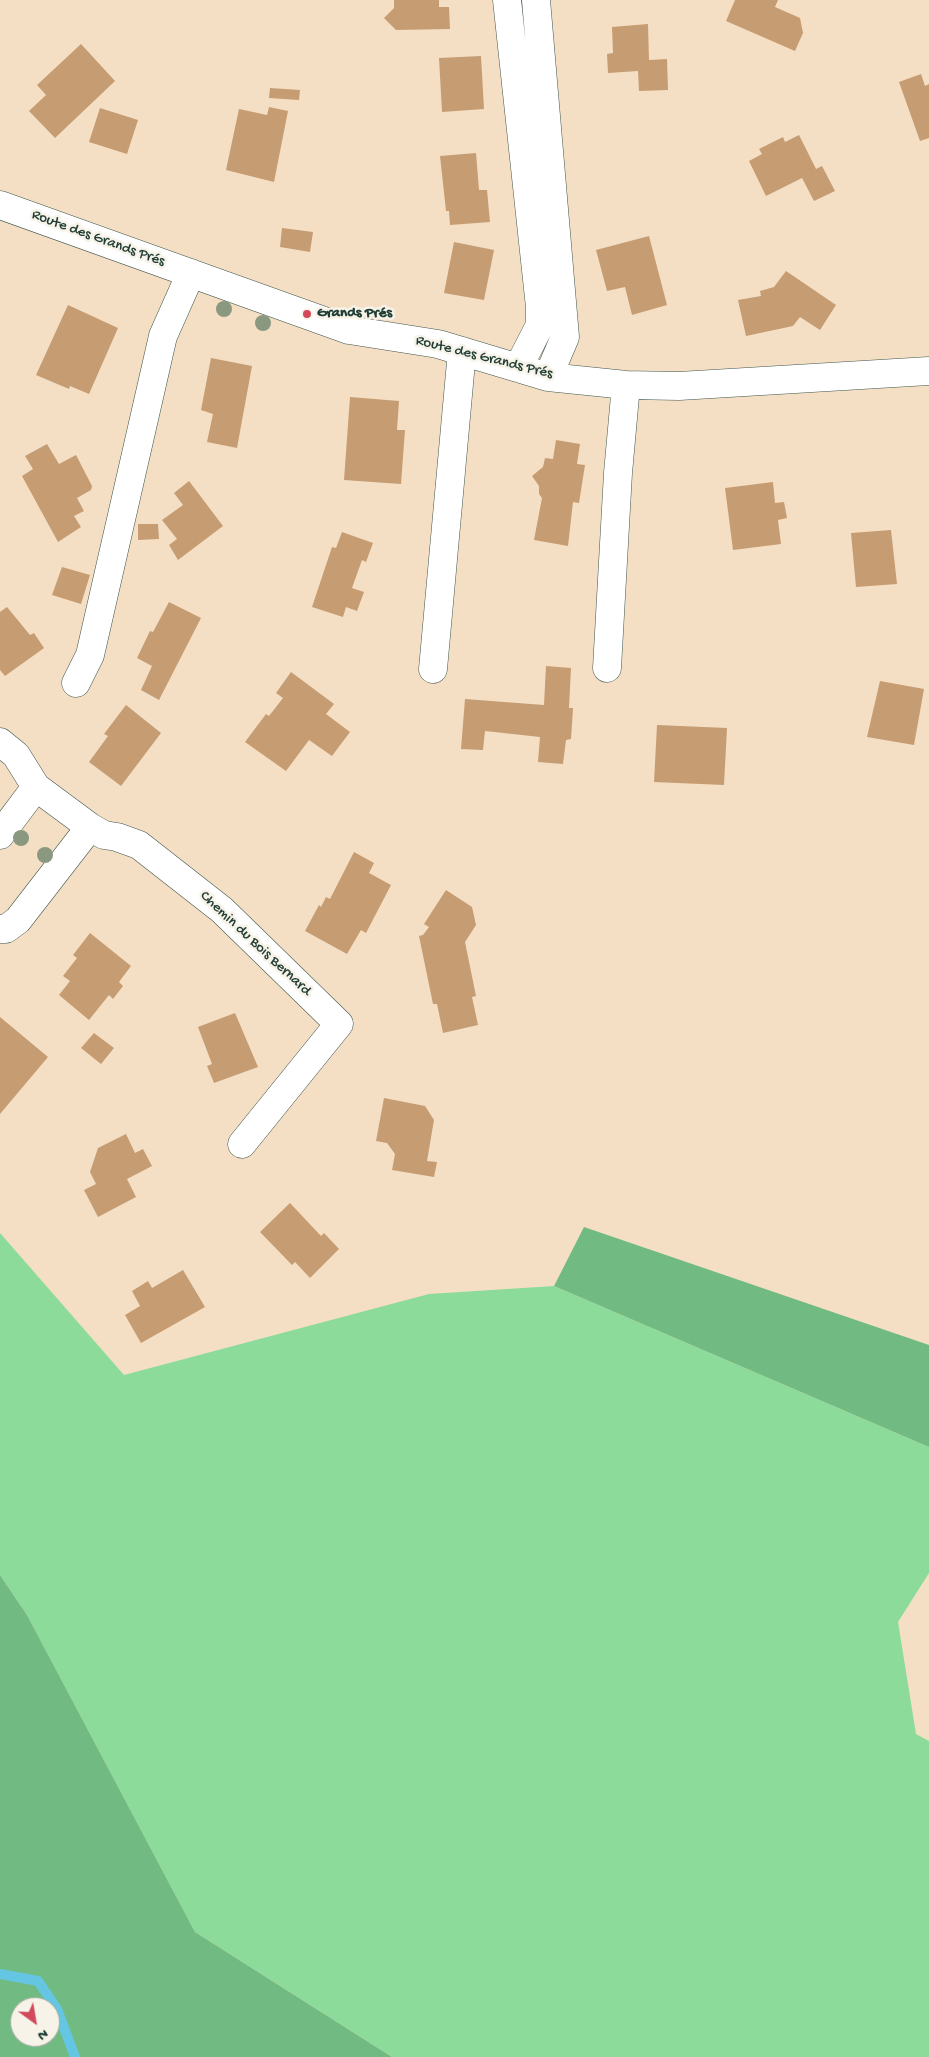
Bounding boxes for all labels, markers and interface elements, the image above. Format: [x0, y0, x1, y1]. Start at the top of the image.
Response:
street label: Route des Grands Prés [29, 206, 167, 272]
place label: Grands Prés [317, 305, 392, 323]
marker: Grands Prés [301, 308, 313, 320]
street label: Route des Grands Prés [414, 332, 554, 384]
street label: Chemin du Bois Bernard [195, 888, 315, 1000]
north arrow [10, 1997, 60, 2047]
text: N [34, 2025, 51, 2044]

